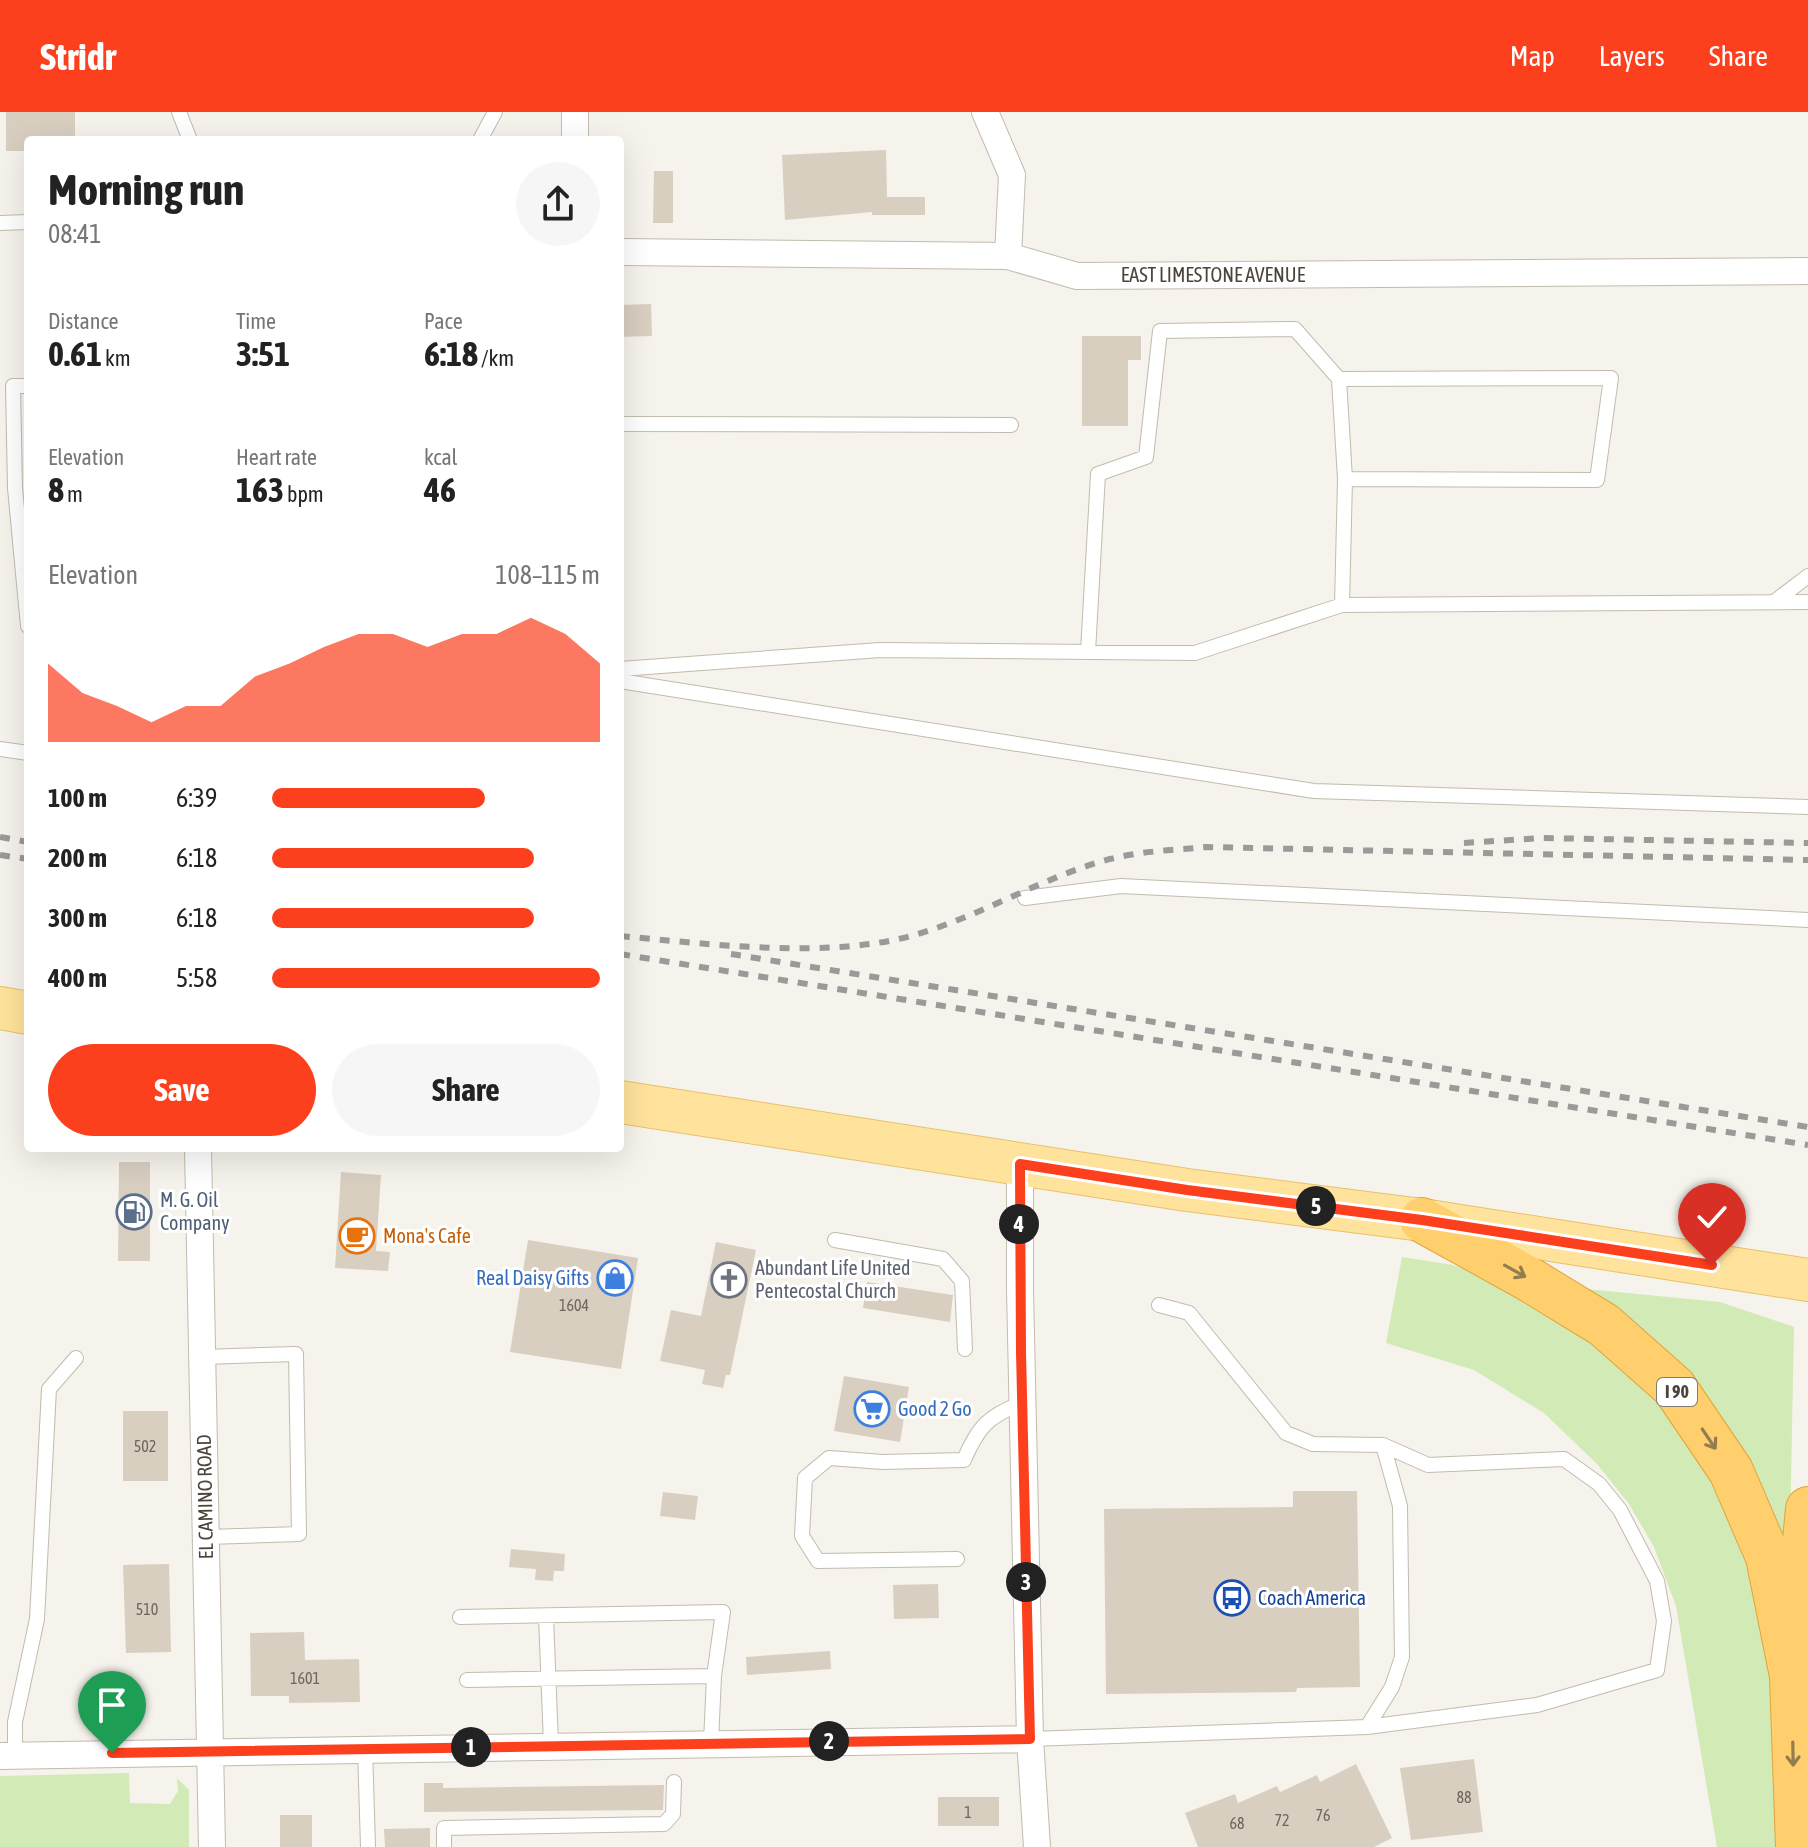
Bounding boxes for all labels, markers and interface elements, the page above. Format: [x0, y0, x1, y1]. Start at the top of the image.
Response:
text: Stridr [40, 35, 116, 78]
text: Map [1510, 40, 1555, 72]
text: Layers [1599, 40, 1665, 72]
text: Share [1709, 40, 1768, 72]
button: share [516, 162, 600, 246]
text: Morning run [48, 164, 244, 214]
text: 08:41 [48, 219, 102, 249]
street label: EAST LIMESTONE AVENUE [1121, 263, 1306, 286]
text: Distance [48, 308, 119, 334]
text: Time [236, 308, 276, 334]
text: Pace [424, 308, 463, 334]
text: 0.61 [48, 334, 102, 373]
text: 3:51 [236, 334, 290, 373]
text: 6:18 [424, 334, 478, 373]
text: km [102, 345, 131, 371]
text: /km [478, 345, 514, 371]
text: Elevation [48, 444, 124, 470]
text: Heart rate [236, 444, 317, 470]
text: kcal [424, 444, 457, 470]
text: 8 [48, 470, 64, 509]
text: 163 [236, 470, 284, 509]
text: 46 [424, 470, 456, 509]
text: m [64, 481, 83, 507]
text: bpm [284, 481, 324, 507]
text: Elevation [48, 560, 138, 590]
text: 108–115 m [495, 560, 600, 590]
text: 100 m [48, 783, 107, 813]
text: 6:39 [176, 783, 217, 813]
text: 200 m [48, 843, 107, 873]
text: 6:18 [176, 843, 217, 873]
text: 300 m [48, 903, 107, 933]
text: 6:18 [176, 903, 217, 933]
text: 400 m [48, 963, 107, 993]
text: 5:58 [176, 963, 217, 993]
button: Save [48, 1044, 316, 1136]
button: Share [332, 1044, 600, 1136]
pin [1678, 1183, 1746, 1265]
pin: 5 [1296, 1186, 1336, 1226]
place label: M. G. Oil Company [160, 1188, 230, 1234]
fuel station icon: M. G. Oil Company [115, 1193, 153, 1231]
text: 5 [1311, 1193, 1321, 1219]
icon: check [1690, 1195, 1734, 1239]
pin: 4 [999, 1204, 1039, 1244]
text: 4 [1014, 1211, 1024, 1237]
cafe icon: Mona's Cafe [338, 1217, 376, 1255]
place label: Mona's Cafe [383, 1224, 471, 1247]
place label: Abundant Life United Pentecostal Church [755, 1256, 910, 1302]
shop icon: Real Daisy Gifts [596, 1259, 634, 1297]
church icon: Abundant Life United Pentecostal Church [710, 1261, 748, 1299]
one-way arrow [1503, 1263, 1526, 1279]
place label: Real Daisy Gifts [476, 1266, 589, 1289]
house number: 1604 [559, 1296, 589, 1314]
road number: I 90 [1657, 1378, 1697, 1406]
supermarket icon: Good 2 Go [853, 1390, 891, 1428]
place label: Good 2 Go [898, 1397, 972, 1420]
one-way arrow [1701, 1427, 1717, 1449]
street label: EL CAMINO ROAD [192, 1434, 217, 1560]
house number: 502 [134, 1437, 156, 1455]
pin: 3 [1006, 1562, 1046, 1602]
text: 3 [1021, 1569, 1031, 1595]
bus stop icon: Coach America [1213, 1579, 1251, 1617]
place label: Coach America [1258, 1586, 1366, 1609]
house number: 510 [136, 1600, 158, 1618]
house number: 1601 [290, 1669, 320, 1687]
pin [78, 1671, 146, 1753]
icon: arrive [90, 1683, 134, 1727]
pin: 2 [809, 1721, 849, 1761]
pin: 1 [451, 1727, 491, 1767]
text: 2 [824, 1728, 834, 1754]
text: 1 [466, 1734, 476, 1760]
one-way arrow [1786, 1740, 1801, 1767]
house number: 88 [1456, 1788, 1472, 1806]
house number: 1 [964, 1803, 972, 1821]
house number: 76 [1315, 1806, 1331, 1824]
house number: 72 [1274, 1811, 1290, 1829]
house number: 68 [1229, 1814, 1245, 1832]

